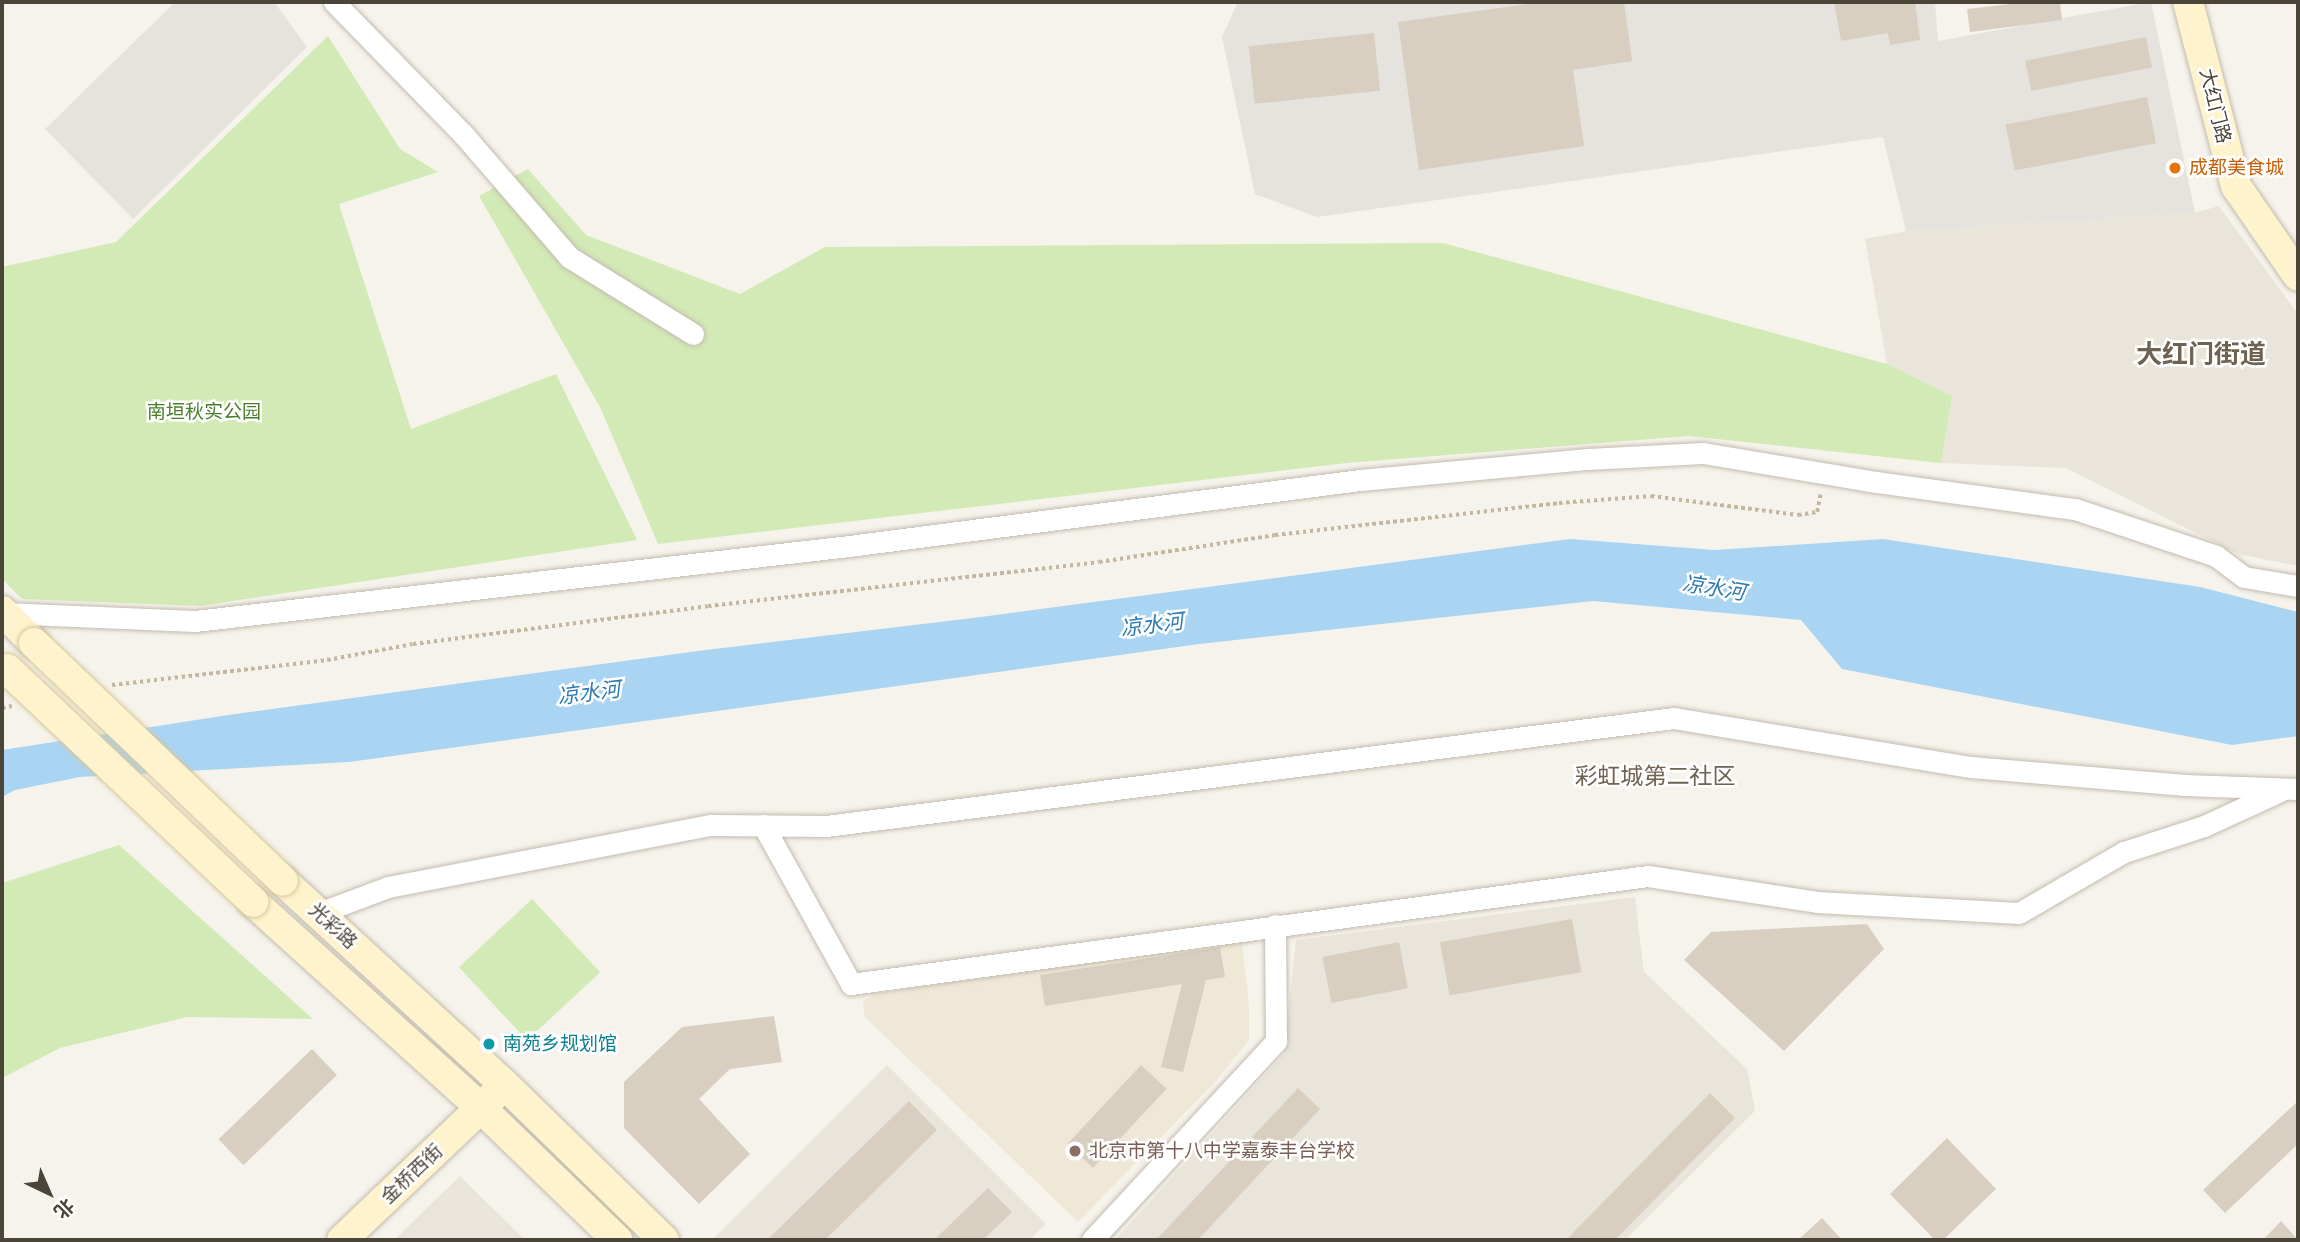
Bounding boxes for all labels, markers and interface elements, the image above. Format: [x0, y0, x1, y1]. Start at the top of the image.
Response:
street label: 大红门路 [2195, 66, 2235, 146]
place label: 成都美食城 [2189, 157, 2284, 179]
marker: 成都美食城 [2167, 160, 2183, 176]
district label: 大红门街道 [2136, 339, 2266, 371]
park label: 南垣秋实公园 [147, 401, 261, 423]
water label: 凉水河 [1681, 571, 1747, 605]
water label: 凉水河 [1119, 609, 1185, 641]
water label: 凉水河 [556, 677, 622, 709]
district label: 彩虹城第二社区 [1575, 763, 1735, 791]
street label: 光彩路 [304, 898, 362, 954]
place label: 南苑乡规划馆 [503, 1033, 617, 1055]
marker: 南苑乡规划馆 [481, 1036, 497, 1052]
street label: 金桥西街 [377, 1139, 447, 1209]
place label: 北京市第十八中学嘉泰丰台学校 [1089, 1140, 1355, 1162]
marker: 北京市第十八中学嘉泰丰台学校 [1067, 1143, 1083, 1159]
north arrow [14, 1158, 84, 1228]
text: 北 [49, 1194, 79, 1223]

